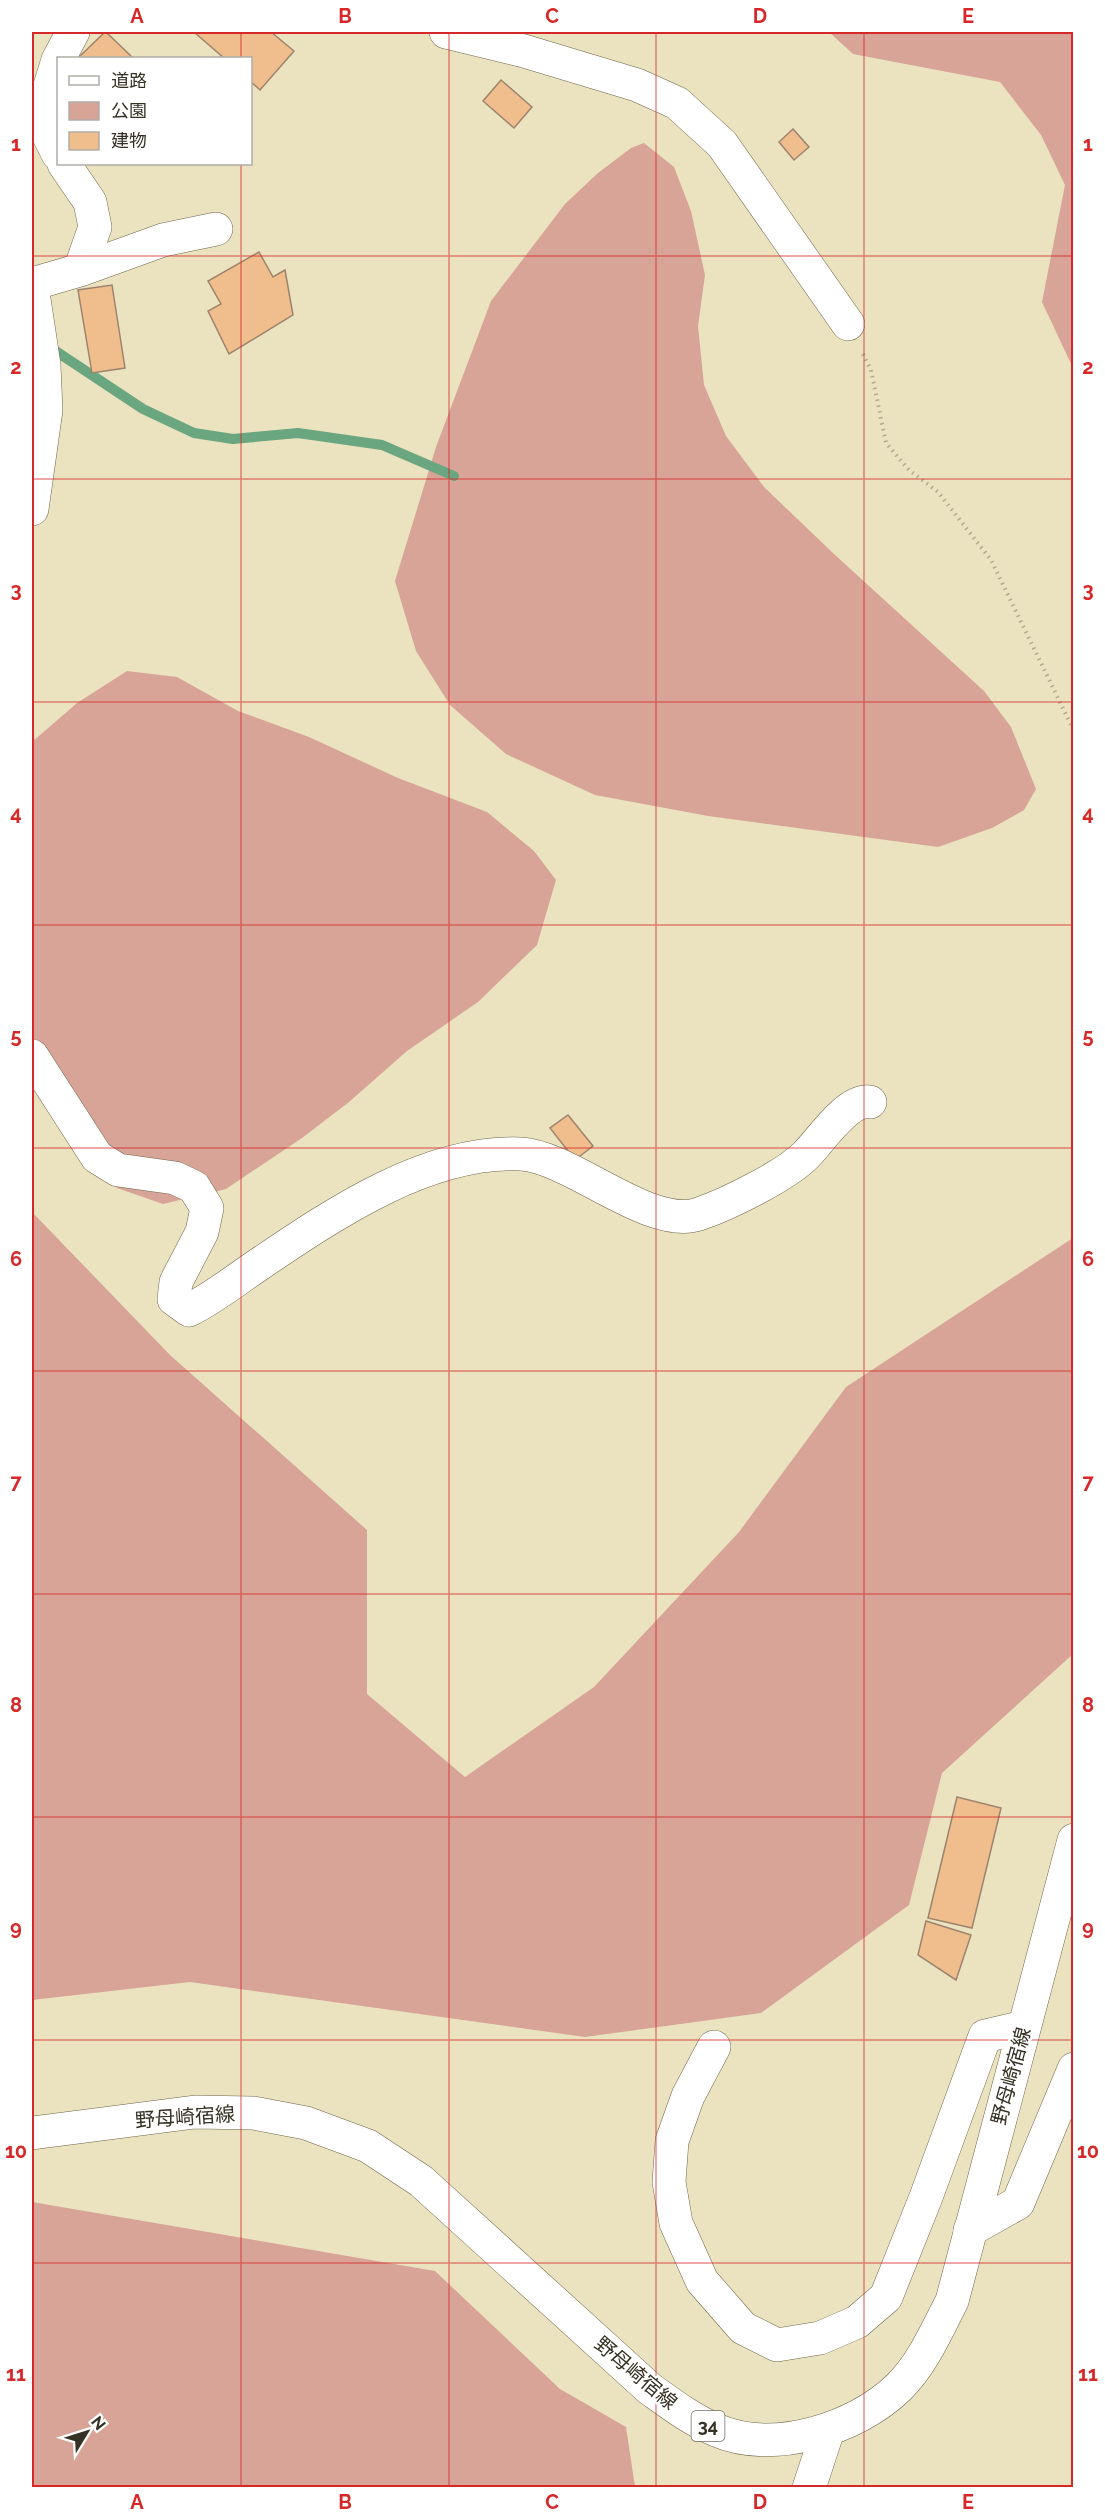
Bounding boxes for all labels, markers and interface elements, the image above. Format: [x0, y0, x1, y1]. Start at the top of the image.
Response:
text: A [130, 4, 144, 28]
text: B [338, 4, 352, 28]
text: C [545, 4, 559, 28]
text: D [753, 4, 767, 28]
text: E [962, 4, 974, 28]
legend [57, 57, 252, 165]
text: 道路 [111, 70, 147, 91]
text: 公園 [111, 100, 147, 121]
text: 建物 [111, 130, 147, 151]
text: 1 [11, 132, 21, 156]
text: 1 [1083, 132, 1093, 156]
text: 2 [10, 355, 22, 379]
text: 2 [1082, 355, 1094, 379]
text: 3 [10, 578, 22, 602]
text: 3 [1082, 578, 1094, 602]
text: 4 [10, 801, 22, 825]
text: 4 [1082, 801, 1094, 825]
text: 5 [10, 1024, 22, 1048]
text: 5 [1082, 1024, 1094, 1048]
text: 6 [10, 1247, 22, 1271]
text: 6 [1082, 1247, 1094, 1271]
text: 7 [10, 1470, 22, 1494]
text: 7 [1082, 1470, 1094, 1494]
text: 8 [10, 1693, 22, 1717]
text: 8 [1082, 1693, 1094, 1717]
text: 9 [10, 1916, 22, 1940]
text: 9 [1082, 1916, 1094, 1940]
street label: 野母崎宿線 [986, 2025, 1036, 2127]
street label: 野母崎宿線 [134, 2102, 236, 2132]
text: 10 [5, 2139, 27, 2163]
text: 10 [1077, 2139, 1099, 2163]
street label: 野母崎宿線 [590, 2332, 682, 2414]
text: 11 [6, 2362, 26, 2386]
text: 11 [1078, 2362, 1098, 2386]
north arrow [57, 2402, 117, 2462]
road number: 34 [692, 2411, 724, 2441]
text: N [87, 2412, 110, 2434]
text: A [130, 2490, 144, 2514]
text: B [338, 2490, 352, 2514]
text: C [545, 2490, 559, 2514]
text: D [753, 2490, 767, 2514]
text: E [962, 2490, 974, 2514]

